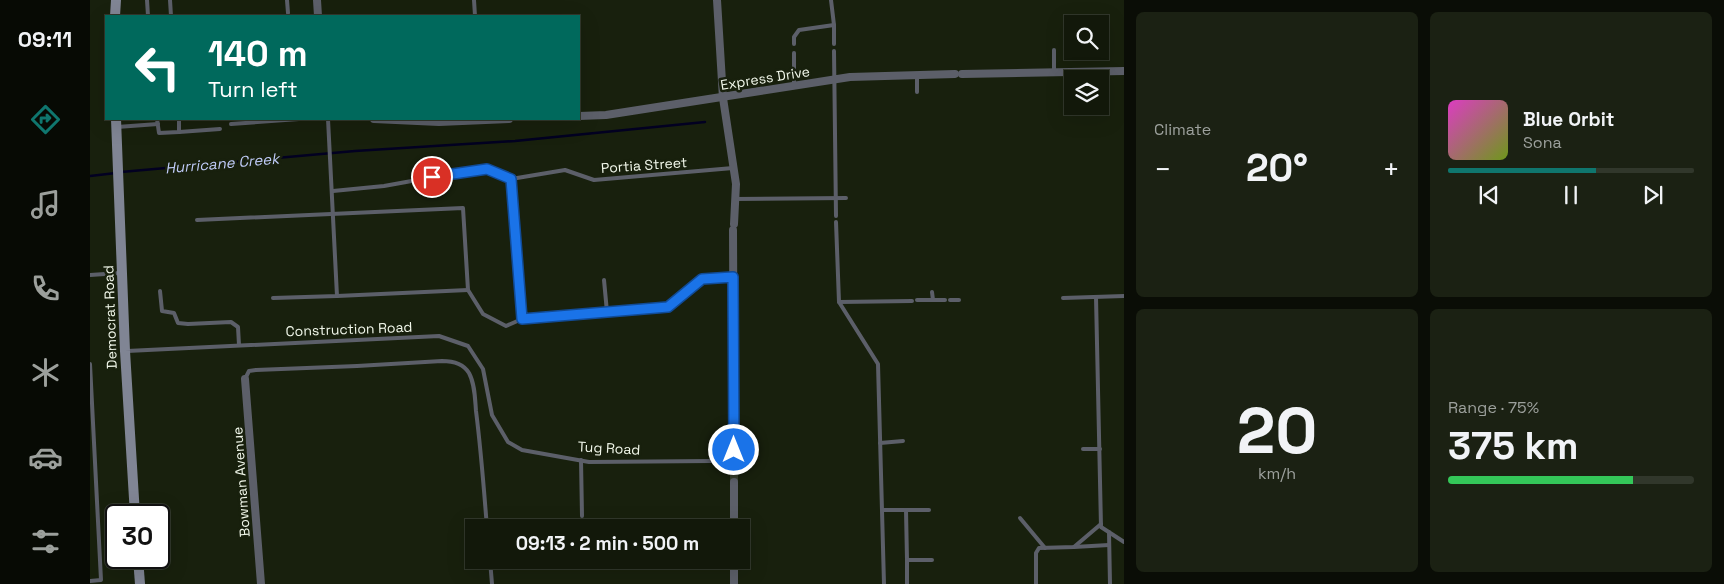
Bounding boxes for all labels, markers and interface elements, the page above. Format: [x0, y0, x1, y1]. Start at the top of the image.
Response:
map controls [1064, 15, 1109, 115]
button: search [1064, 15, 1109, 60]
text: 09:11 [18, 25, 72, 53]
text: 140 m [208, 32, 308, 76]
icon: left [125, 35, 190, 100]
street label: Express Drive [719, 62, 811, 94]
button: layers [1064, 70, 1109, 115]
text: Turn left [208, 75, 298, 103]
icon: directions [28, 102, 63, 137]
text: Blue Orbit [1523, 107, 1614, 132]
text: Climate [1154, 119, 1211, 140]
text: Sona [1523, 132, 1562, 153]
text: 20° [1246, 144, 1308, 192]
water label: Hurricane Creek [164, 148, 282, 177]
text: − [1154, 151, 1171, 187]
text: + [1383, 151, 1400, 187]
street label: Portia Street [600, 153, 688, 177]
pin [411, 156, 453, 198]
icon: arrive [418, 163, 446, 191]
icon: previous [1475, 181, 1503, 209]
icon: pause [1557, 181, 1585, 209]
icon: next [1639, 181, 1667, 209]
icon: music [28, 187, 63, 222]
street label: Democrat Road [99, 265, 121, 369]
icon: phone [28, 271, 63, 306]
street label: Construction Road [285, 318, 413, 340]
icon: climate [28, 355, 63, 390]
text: 20 [1237, 389, 1317, 472]
text: Range · 75% [1448, 397, 1539, 418]
text: 375 km [1448, 422, 1579, 470]
position arrow [707, 423, 759, 475]
street label: Bowman Avenue [228, 426, 254, 538]
street label: Tug Road [577, 437, 641, 459]
icon: car [28, 440, 63, 475]
text: km/h [1258, 463, 1296, 484]
speed limit sign: 30 [105, 504, 170, 569]
icon: filters [28, 524, 63, 559]
text: 09:13 · 2 min · 500 m [516, 531, 699, 556]

